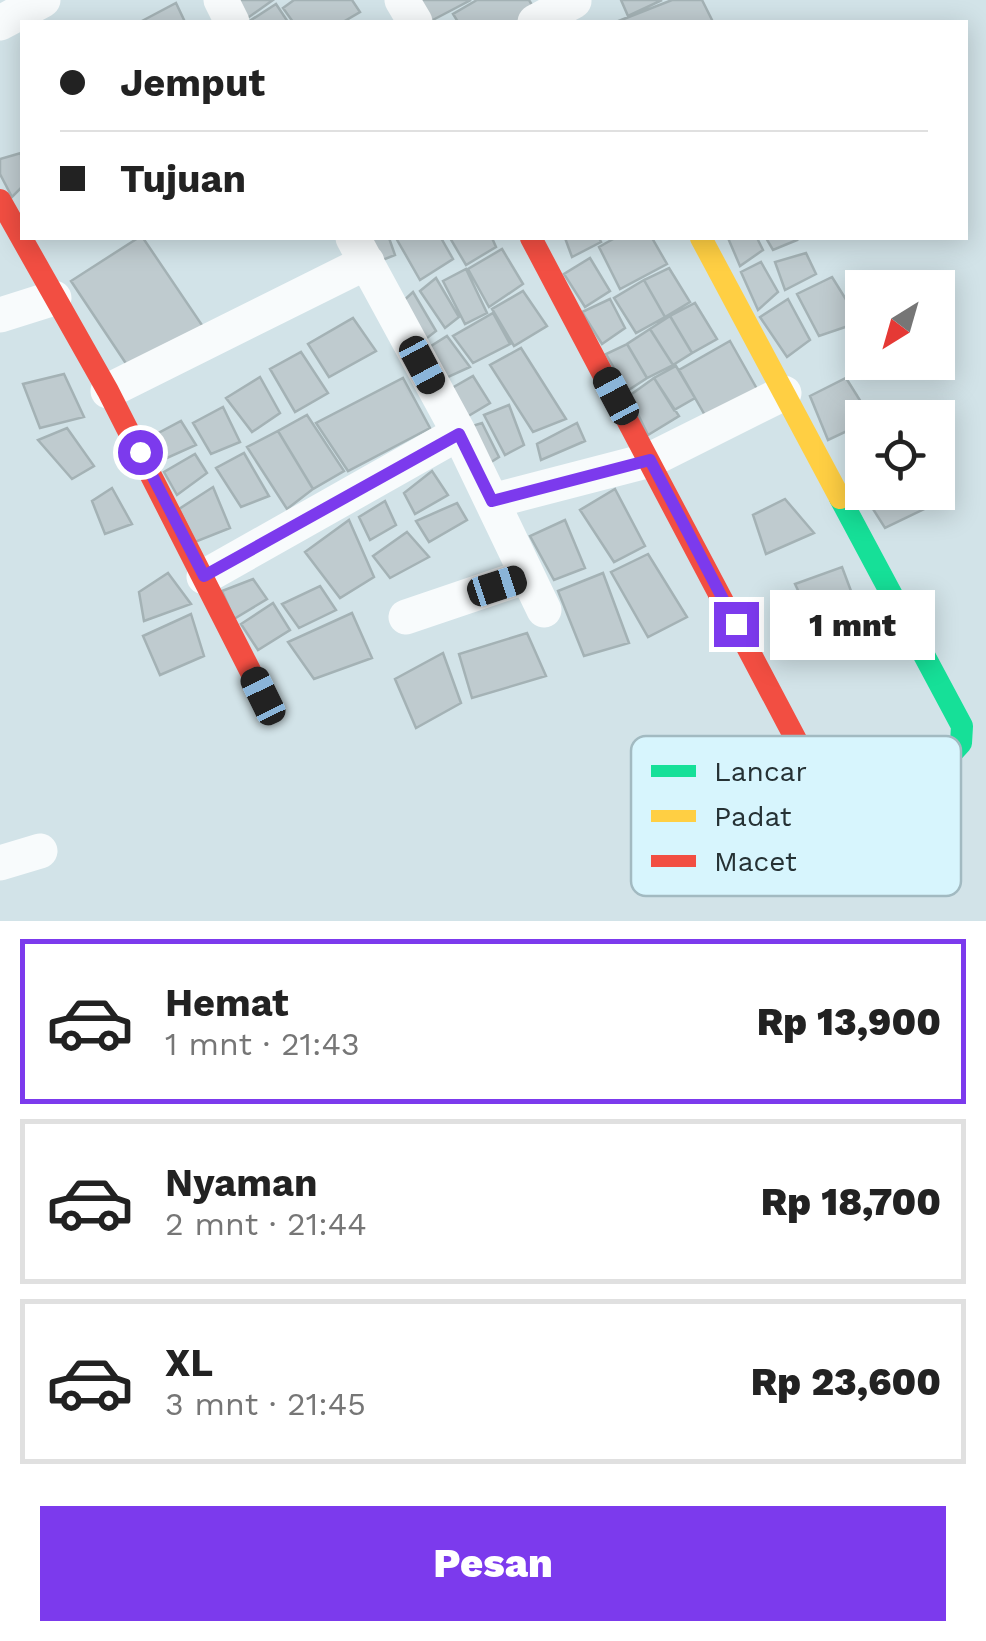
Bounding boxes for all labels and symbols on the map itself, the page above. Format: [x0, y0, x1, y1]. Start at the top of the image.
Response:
north arrow [845, 270, 955, 380]
car [395, 331, 449, 399]
car [589, 362, 643, 430]
route start [118, 430, 163, 475]
car [464, 562, 530, 610]
callout: 1 mnt [771, 589, 936, 659]
route end [714, 602, 759, 647]
car [236, 662, 290, 730]
legend [631, 736, 961, 896]
text: Lancar [714, 755, 807, 788]
text: Padat [714, 800, 792, 833]
text: Macet [714, 845, 797, 878]

